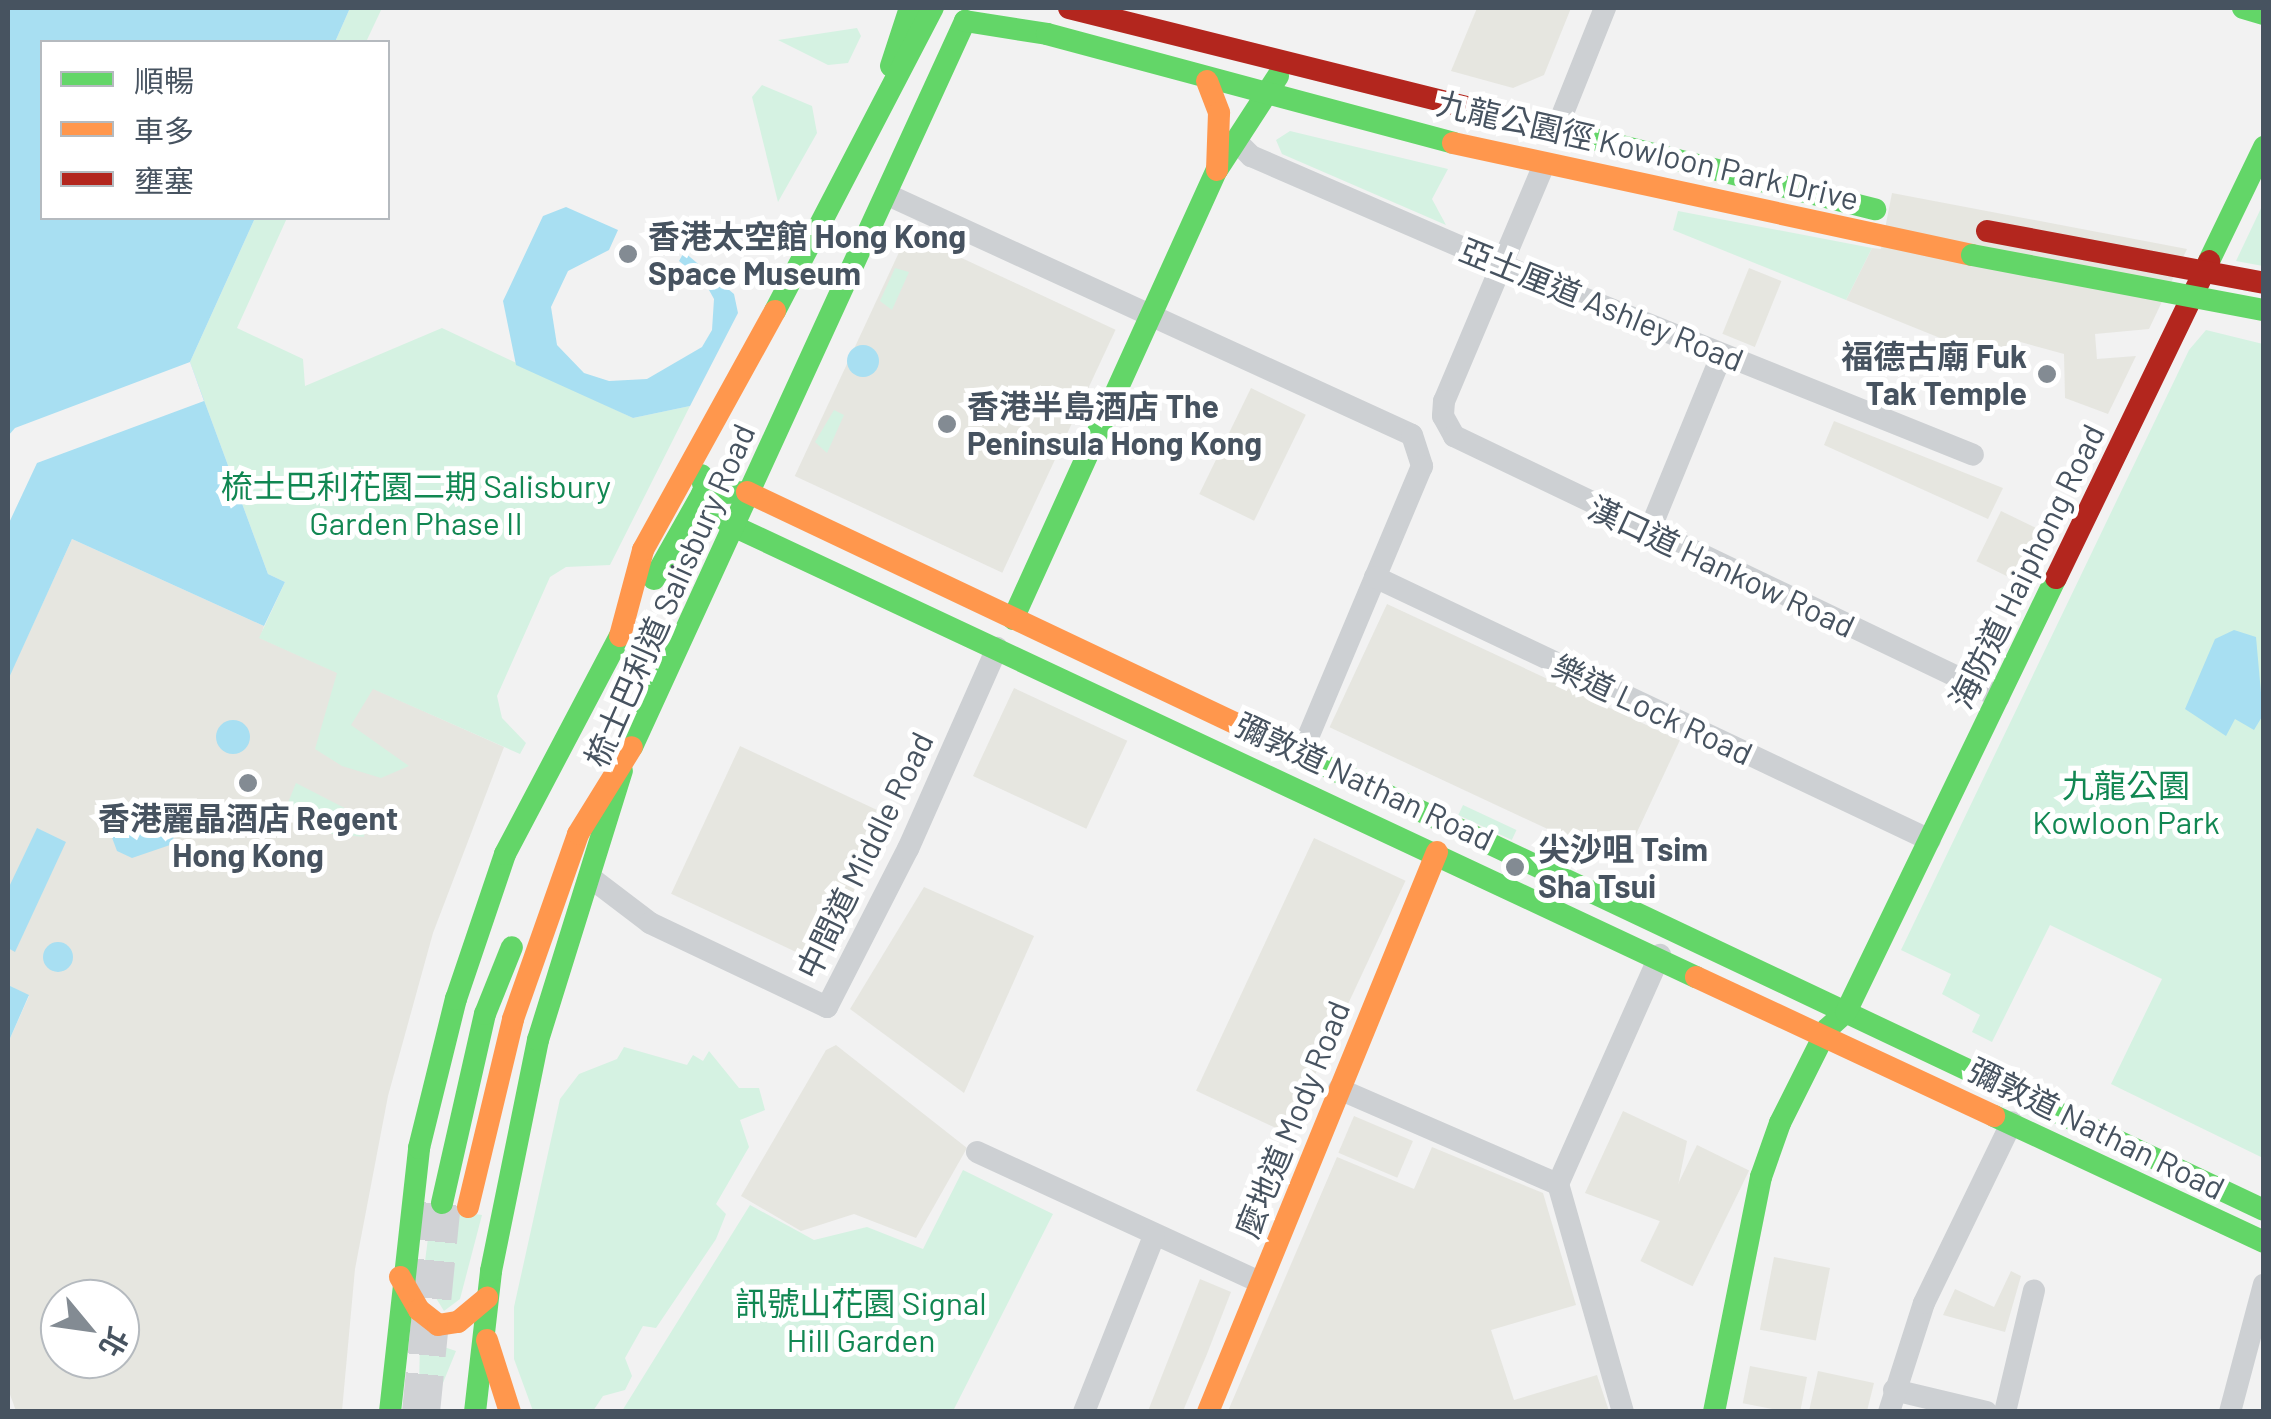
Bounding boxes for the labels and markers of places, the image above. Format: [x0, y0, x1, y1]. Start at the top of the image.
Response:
place label: 香港太空館 Hong Kong Space Museum [648, 217, 966, 292]
marker: 香港太空館 Hong Kong Space Museum [617, 243, 639, 265]
place label: 福德古廟 Fuk Tak Temple [1841, 337, 2027, 412]
marker: 福德古廟 Fuk Tak Temple [2036, 363, 2058, 385]
place label: 香港半島酒店 The Peninsula Hong Kong [967, 387, 1262, 462]
marker: 香港半島酒店 The Peninsula Hong Kong [936, 413, 958, 435]
marker: 香港麗晶酒店 Regent Hong Kong [237, 772, 259, 794]
place label: 香港麗晶酒店 Regent Hong Kong [98, 799, 398, 874]
place label: 尖沙咀 Tsim Sha Tsui [1538, 830, 1708, 905]
marker: 尖沙咀 Tsim Sha Tsui [1502, 854, 1528, 880]

